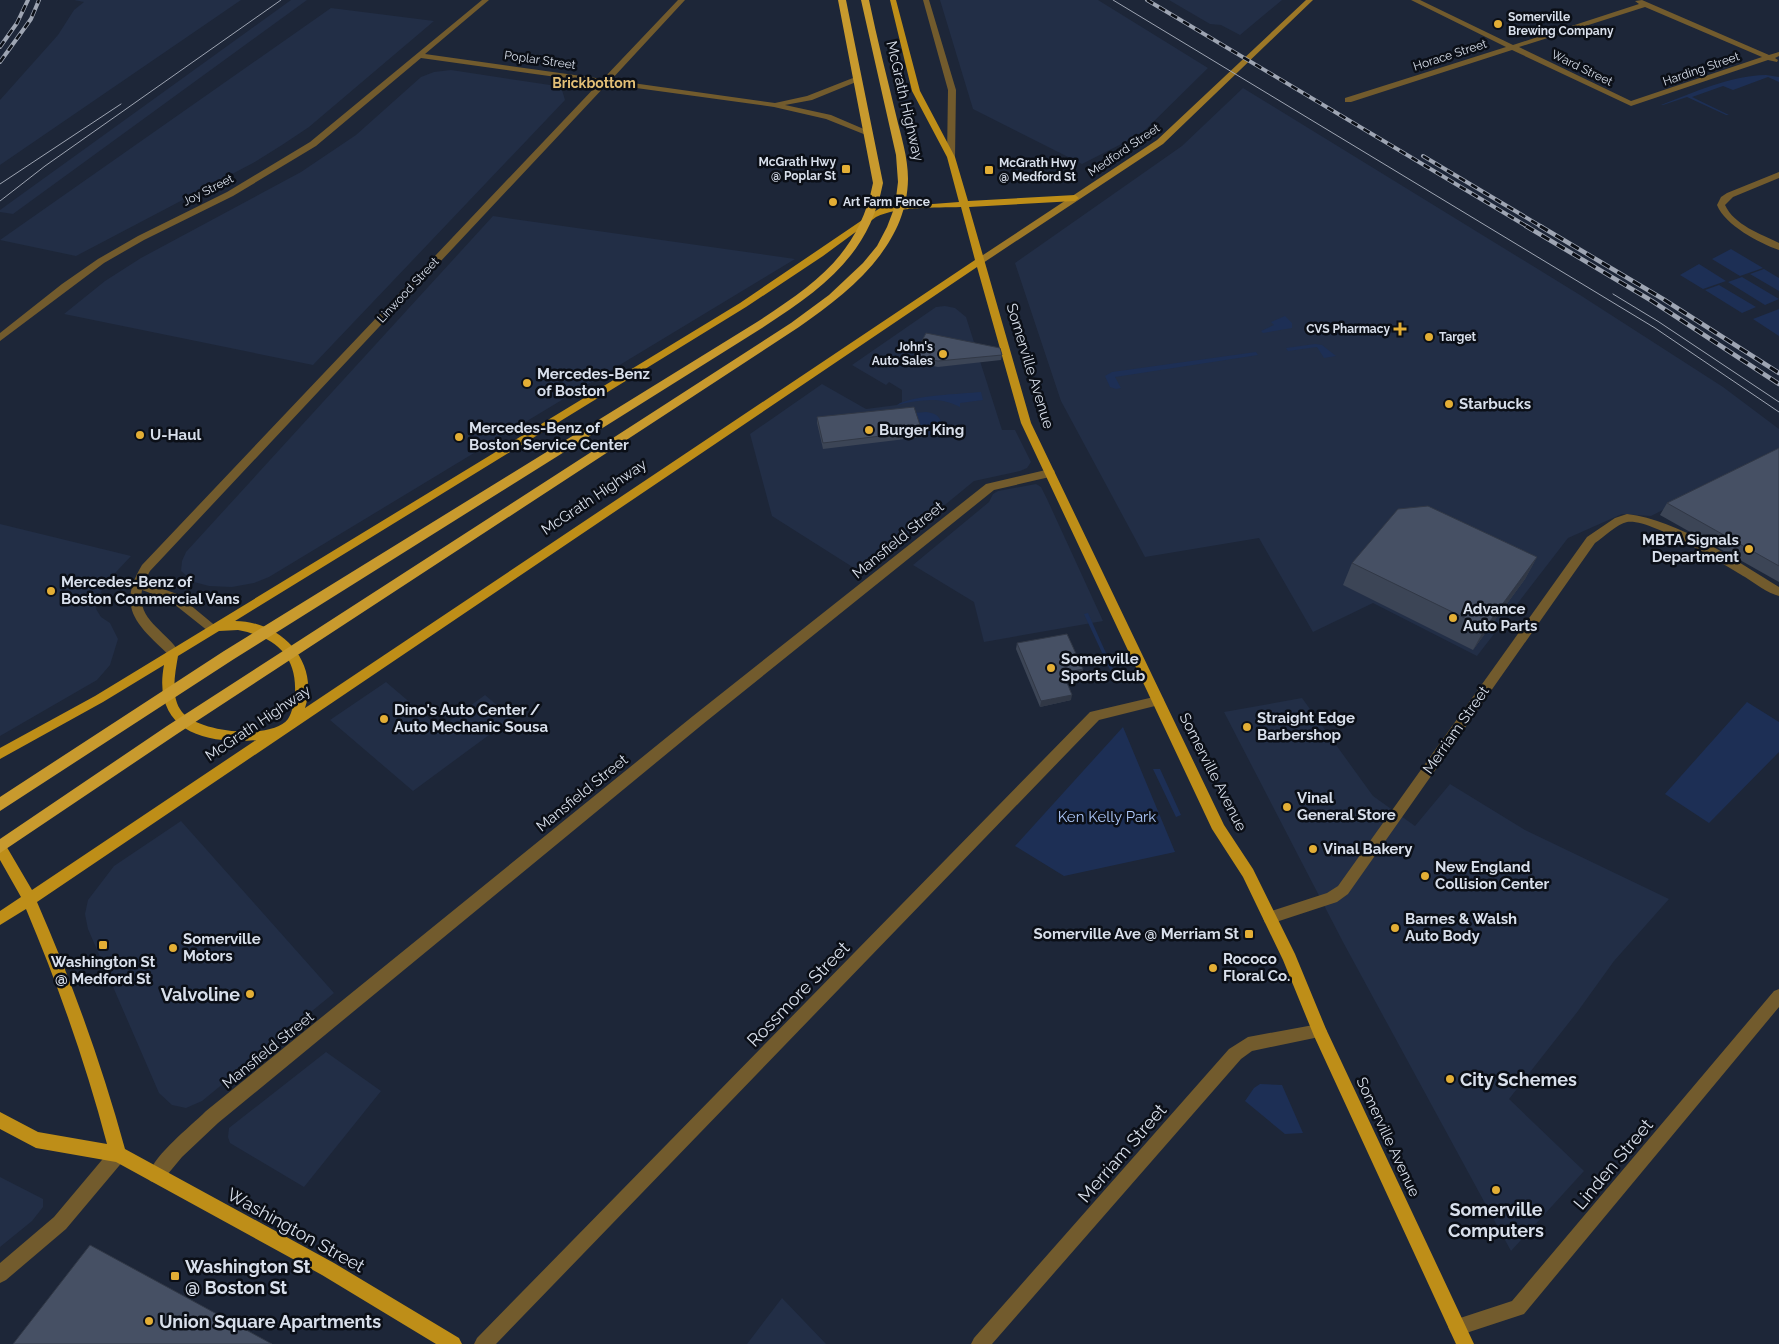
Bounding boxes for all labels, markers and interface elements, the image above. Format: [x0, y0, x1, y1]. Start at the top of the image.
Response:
place label: Somerville Brewing Company [1508, 10, 1614, 38]
marker: Somerville Brewing Company [1492, 18, 1504, 30]
street label: Horace Street [1411, 37, 1489, 73]
street label: McGrath Highway [882, 39, 928, 163]
street label: Ward Street [1549, 47, 1615, 89]
street label: Poplar Street [503, 48, 577, 72]
street label: Harding Street [1661, 49, 1741, 89]
district label: Brickbottom [552, 75, 636, 91]
street label: Medford Street [1085, 121, 1163, 179]
place label: McGrath Hwy @ Poplar St [759, 155, 836, 183]
place label: McGrath Hwy @ Medford St [999, 156, 1077, 184]
marker: McGrath Hwy @ Poplar St [840, 163, 852, 175]
marker: McGrath Hwy @ Medford St [983, 164, 995, 176]
street label: Joy Street [180, 171, 236, 209]
place label: Art Farm Fence [843, 195, 930, 209]
marker: Art Farm Fence [827, 196, 839, 208]
street label: Linwood Street [374, 254, 442, 326]
street label: Somerville Avenue [1002, 301, 1058, 431]
place label: CVS Pharmacy [1306, 322, 1390, 336]
marker: CVS Pharmacy [1394, 323, 1406, 335]
place label: Target [1439, 330, 1477, 344]
marker: Target [1423, 331, 1435, 343]
place label: John's Auto Sales [872, 340, 933, 368]
marker: John's Auto Sales [937, 348, 949, 360]
place label: Mercedes-Benz of Boston [537, 365, 650, 400]
marker: Mercedes-Benz of Boston [521, 377, 533, 389]
place label: Starbucks [1459, 395, 1531, 413]
marker: Starbucks [1443, 398, 1455, 410]
place label: Mercedes-Benz of Boston Service Center [469, 419, 629, 454]
place label: Burger King [879, 421, 964, 439]
marker: Burger King [863, 424, 875, 436]
place label: U-Haul [150, 426, 201, 444]
marker: U-Haul [134, 429, 146, 441]
marker: Mercedes-Benz of Boston Service Center [453, 431, 465, 443]
street label: McGrath Highway [538, 455, 650, 539]
street label: Mansfield Street [849, 498, 947, 582]
place label: MBTA Signals Department [1642, 531, 1739, 566]
marker: MBTA Signals Department [1743, 543, 1755, 555]
place label: Mercedes-Benz of Boston Commercial Vans [61, 573, 240, 608]
marker: Mercedes-Benz of Boston Commercial Vans [45, 585, 57, 597]
place label: Advance Auto Parts [1463, 600, 1537, 635]
marker: Advance Auto Parts [1447, 612, 1459, 624]
place label: Somerville Sports Club [1061, 650, 1146, 685]
marker: Somerville Sports Club [1045, 662, 1057, 674]
street label: McGrath Highway [202, 681, 314, 765]
street label: Merriam Street [1419, 683, 1493, 777]
place label: Dino's Auto Center / Auto Mechanic Sousa [394, 701, 548, 736]
place label: Straight Edge Barbershop [1257, 709, 1355, 744]
street label: Somerville Avenue [1175, 710, 1251, 834]
marker: Dino's Auto Center / Auto Mechanic Sousa [378, 713, 390, 725]
marker: Straight Edge Barbershop [1241, 721, 1253, 733]
street label: Mansfield Street [533, 751, 631, 835]
place label: Vinal General Store [1297, 789, 1396, 824]
marker: Vinal General Store [1281, 801, 1293, 813]
park label: Ken Kelly Park [1058, 808, 1156, 826]
place label: Vinal Bakery [1323, 840, 1413, 858]
marker: Vinal Bakery [1307, 843, 1319, 855]
place label: New England Collision Center [1435, 858, 1550, 893]
marker: New England Collision Center [1419, 870, 1431, 882]
place label: Barnes & Walsh Auto Body [1405, 910, 1517, 945]
marker: Barnes & Walsh Auto Body [1389, 922, 1401, 934]
place label: Somerville Ave @ Merriam St [1034, 925, 1239, 943]
marker: Somerville Ave @ Merriam St [1243, 928, 1255, 940]
place label: Somerville Motors [183, 930, 261, 965]
street label: Rossmore Street [743, 937, 853, 1051]
marker: Washington St @ Medford St [97, 939, 109, 951]
marker: Somerville Motors [167, 942, 179, 954]
place label: Rococo Floral Co. [1223, 950, 1290, 985]
place label: Washington St @ Medford St [51, 953, 156, 988]
marker: Rococo Floral Co. [1207, 962, 1219, 974]
place label: Valvoline [161, 984, 240, 1005]
marker: Valvoline [244, 988, 256, 1000]
street label: Mansfield Street [219, 1008, 317, 1092]
place label: City Schemes [1460, 1069, 1577, 1090]
marker: City Schemes [1444, 1073, 1456, 1085]
street label: Somerville Avenue [1352, 1074, 1424, 1200]
street label: Merriam Street [1074, 1099, 1170, 1207]
street label: Linden Street [1569, 1114, 1657, 1214]
street label: Washington Street [224, 1183, 368, 1277]
marker: Somerville Computers [1490, 1184, 1502, 1196]
place label: Somerville Computers [1448, 1199, 1544, 1241]
place label: Washington St @ Boston St [185, 1256, 311, 1298]
marker: Washington St @ Boston St [169, 1270, 181, 1282]
place label: Union Square Apartments [159, 1311, 381, 1332]
marker: Union Square Apartments [143, 1315, 155, 1327]

